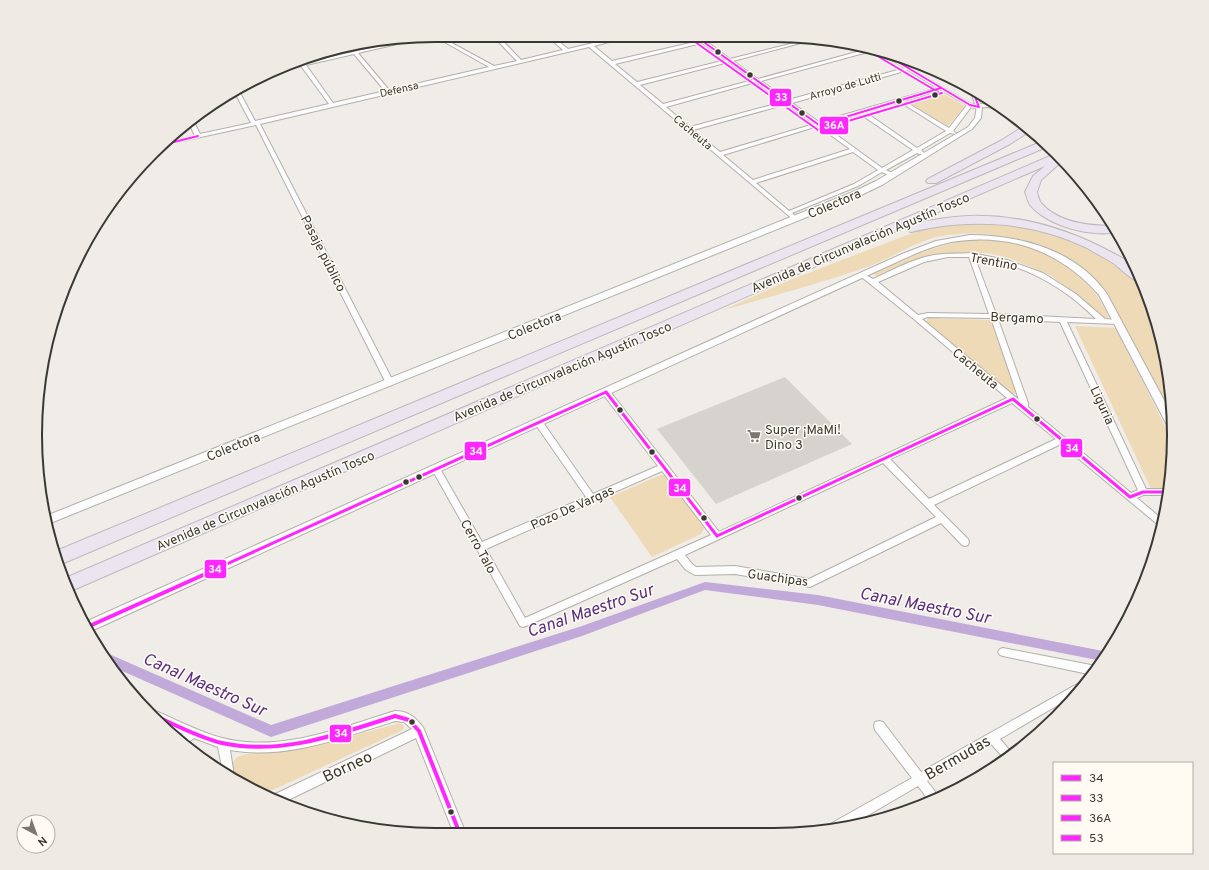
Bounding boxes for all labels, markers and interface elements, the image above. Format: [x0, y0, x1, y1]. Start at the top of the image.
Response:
unlabelled marker [713, 47, 723, 57]
unlabelled marker [745, 70, 755, 80]
street label: Arroyo de Lutti [808, 70, 883, 104]
street label: Defensa [378, 79, 420, 101]
line badge: 33 [769, 88, 792, 107]
unlabelled marker [930, 90, 940, 100]
text: 33 [774, 91, 788, 105]
unlabelled marker [894, 96, 904, 106]
unlabelled marker [797, 108, 807, 118]
street label: Cacheuta [670, 112, 715, 153]
line badge: 36A [819, 116, 849, 135]
text: 36A [823, 119, 845, 133]
street label: Colectora [806, 186, 864, 223]
street label: Avenida de Circunvalación Agustín Tosco [749, 190, 972, 297]
street label: Pasaje público [296, 213, 348, 295]
street label: Trentino [968, 251, 1019, 275]
street label: Colectora [506, 309, 564, 345]
street label: Bergamo [990, 310, 1044, 328]
street label: Avenida de Circunvalación Agustín Tosco [451, 319, 674, 426]
street label: Cacheuta [948, 346, 1001, 393]
street label: Liguria [1085, 384, 1117, 428]
unlabelled marker [615, 405, 625, 415]
unlabelled marker [1032, 414, 1042, 424]
place label: Super ¡MaMi! Dino 3 [765, 423, 841, 454]
supermarket icon: Super ¡MaMi! Dino 3 [746, 428, 762, 444]
street label: Colectora [205, 430, 263, 466]
line badge: 34 [1060, 438, 1083, 458]
line badge: 34 [464, 441, 487, 461]
text: 34 [1065, 442, 1079, 456]
text: 34 [469, 445, 483, 459]
unlabelled marker [647, 447, 657, 457]
street label: Avenida de Circunvalación Agustín Tosco [154, 448, 377, 555]
unlabelled marker [414, 472, 424, 482]
unlabelled marker [401, 477, 411, 487]
line badge: 34 [668, 478, 691, 497]
text: 34 [673, 482, 687, 496]
street label: Pozo De Vargas [528, 483, 617, 534]
unlabelled marker [794, 493, 804, 503]
unlabelled marker [699, 513, 709, 523]
street label: Cerro Talo [456, 517, 499, 577]
line badge: 34 [204, 559, 227, 579]
text: 34 [208, 563, 222, 577]
street label: Guachipas [746, 567, 809, 591]
water label: Canal Maestro Sur [524, 579, 658, 644]
water label: Canal Maestro Sur [857, 583, 993, 631]
water label: Canal Maestro Sur [139, 649, 271, 724]
unlabelled marker [407, 717, 417, 727]
line badge: 34 [329, 724, 352, 743]
text: 34 [334, 727, 348, 741]
street label: Bermudas [921, 732, 995, 786]
street label: Borneo [320, 748, 376, 788]
legend [1053, 762, 1193, 854]
text: 34 [1089, 771, 1104, 787]
text: 33 [1089, 791, 1103, 807]
unlabelled marker [446, 807, 456, 817]
text: 36A [1089, 811, 1111, 827]
north arrow [16, 814, 56, 854]
text: 53 [1089, 831, 1104, 847]
text: N [34, 833, 49, 849]

